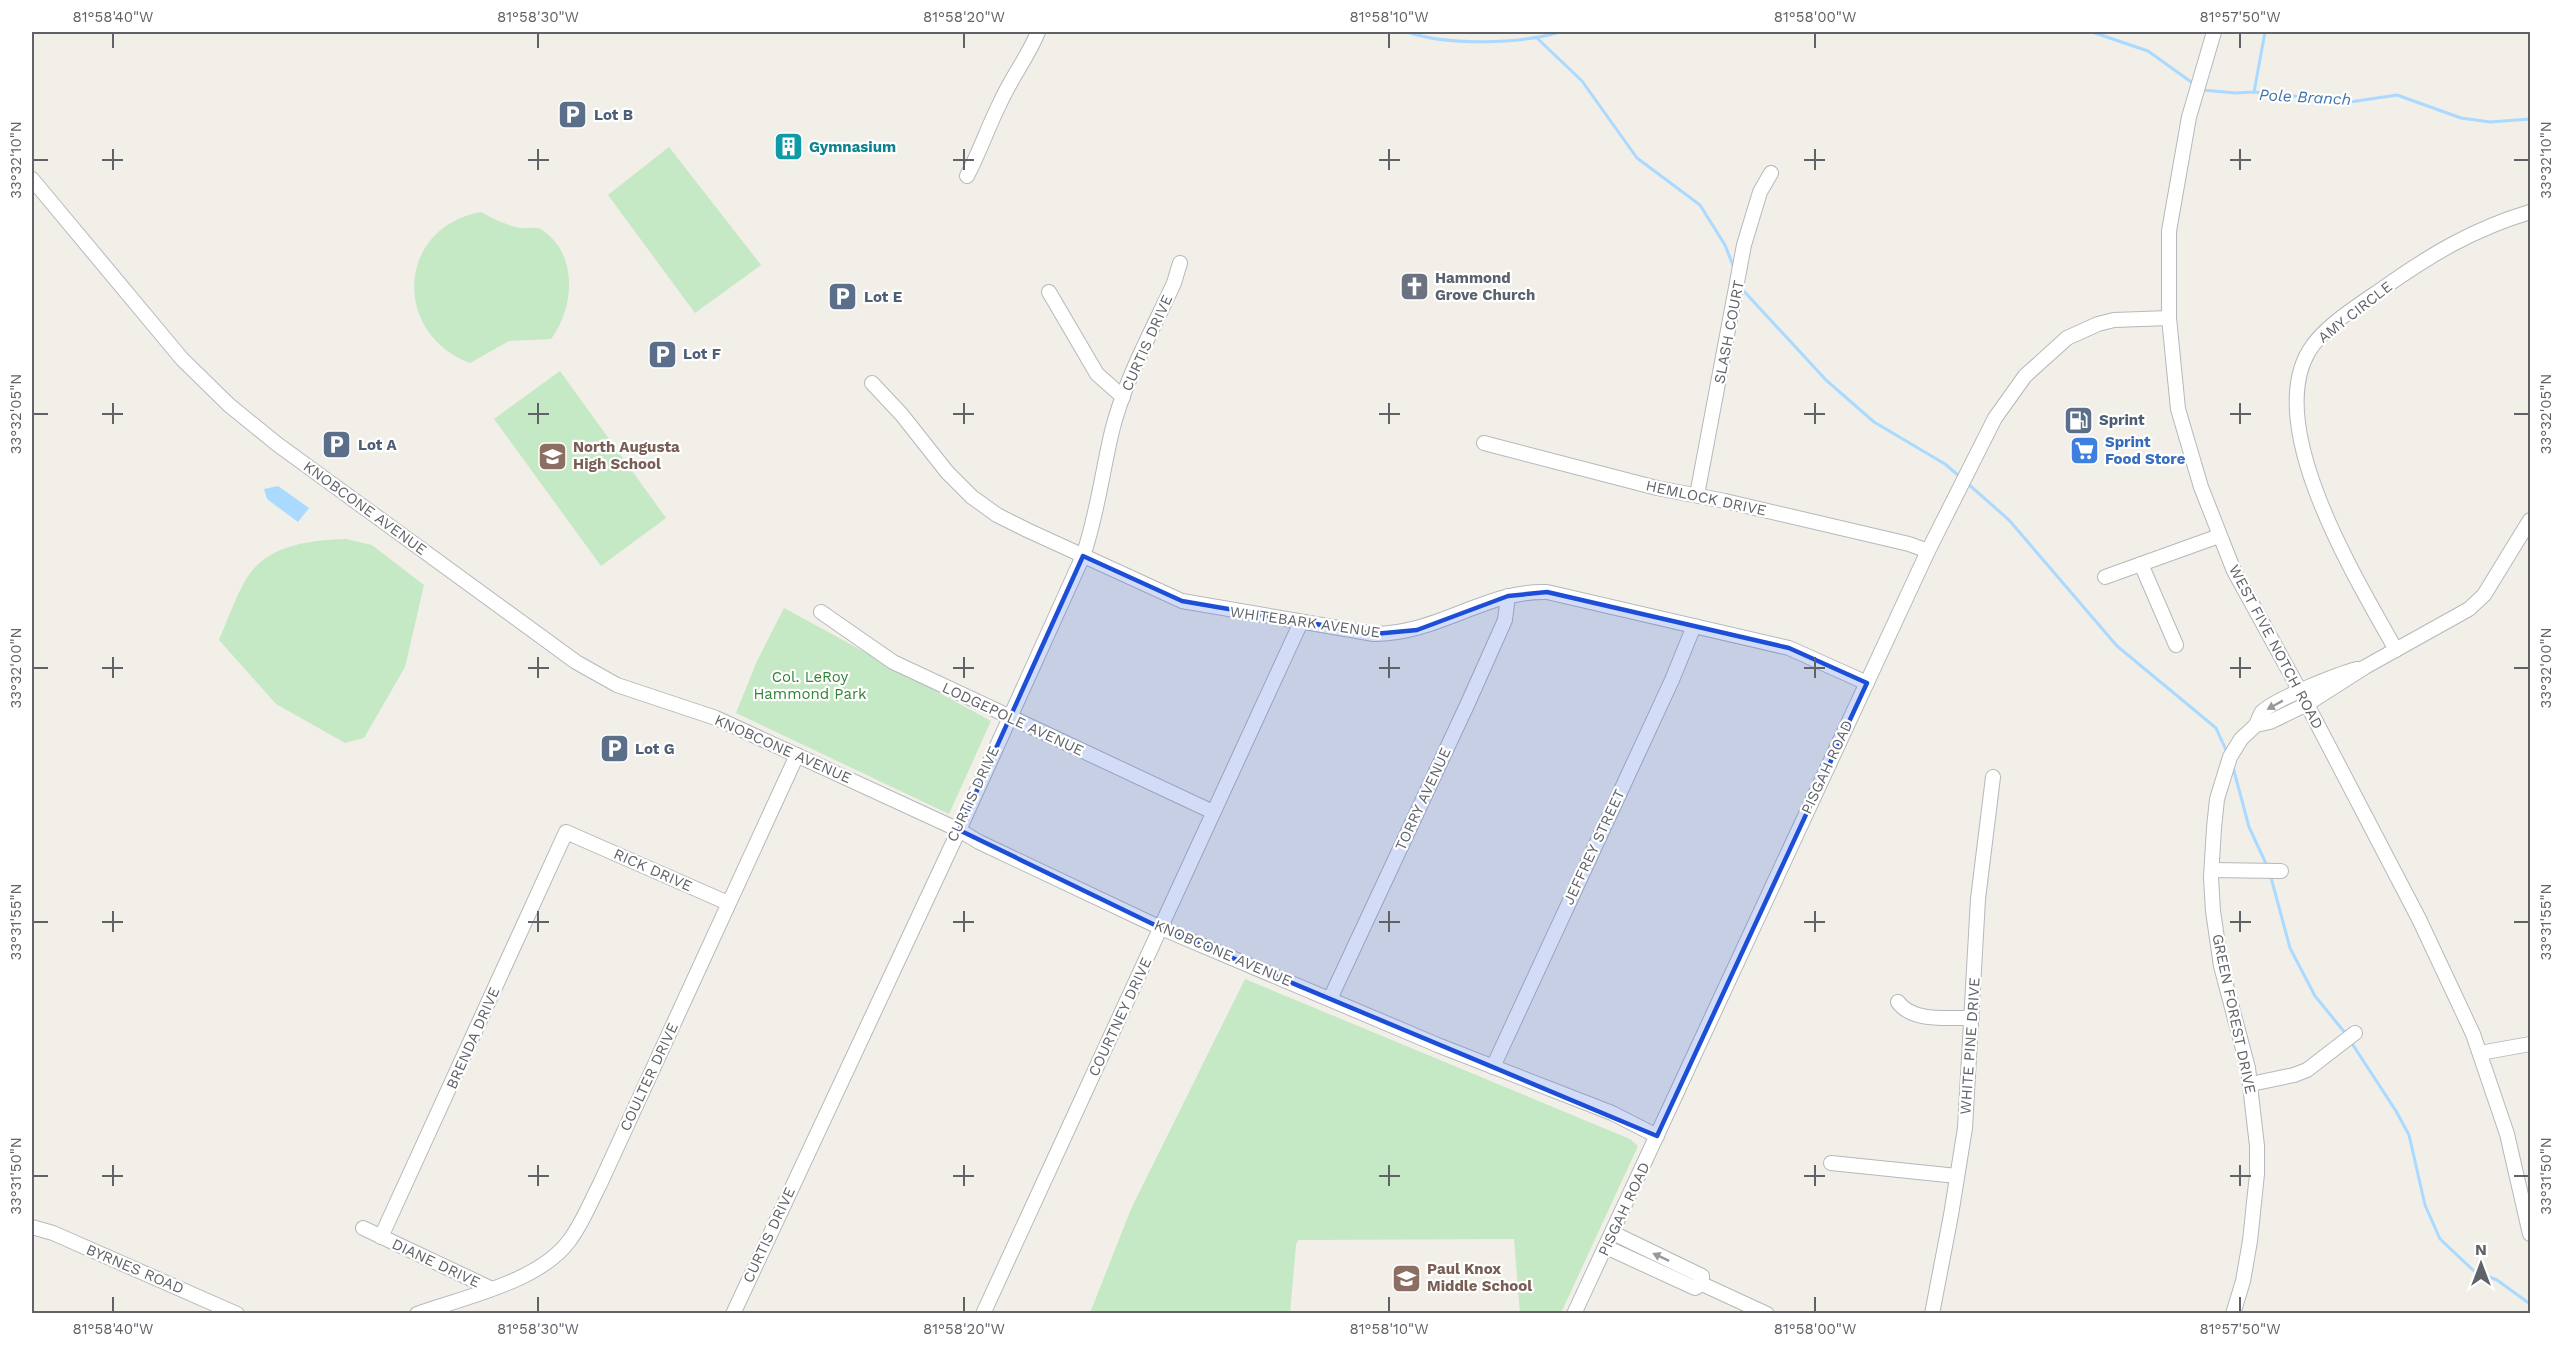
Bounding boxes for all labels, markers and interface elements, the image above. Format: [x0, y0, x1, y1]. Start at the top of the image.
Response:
text: 81°58'40"W [72, 8, 154, 26]
text: 81°58'30"W [497, 8, 579, 26]
text: 81°58'20"W [923, 8, 1005, 26]
text: 81°58'10"W [1349, 8, 1429, 26]
text: 81°58'00"W [1774, 8, 1856, 26]
text: 81°57'50"W [2199, 8, 2281, 26]
water label: Pole Branch [2258, 85, 2352, 109]
parking icon: Lot B [557, 99, 589, 131]
place label: Lot B [594, 106, 633, 124]
text: 33°32'10"N [7, 121, 25, 199]
text: 33°32'10"N [2537, 121, 2555, 199]
building icon: Gymnasium [772, 131, 804, 163]
place label: Gymnasium [809, 138, 896, 156]
place label: Hammond Grove Church [1435, 269, 1535, 304]
church icon: Hammond Grove Church [1398, 271, 1430, 303]
street label: AMY CIRCLE [2314, 277, 2396, 347]
street label: SLASH COURT [1710, 279, 1748, 385]
parking icon: Lot E [827, 281, 859, 313]
place label: Lot E [864, 288, 902, 306]
street label: CURTIS DRIVE [1118, 292, 1176, 394]
parking icon: Lot F [646, 338, 678, 370]
place label: Lot F [683, 345, 721, 363]
text: 33°32'05"N [7, 374, 25, 454]
text: 33°32'05"N [2537, 374, 2555, 454]
fuel station icon: Sprint [2062, 404, 2094, 436]
place label: Sprint [2099, 411, 2145, 429]
parking icon: Lot A [321, 429, 353, 461]
place label: Sprint Food Store [2105, 433, 2186, 468]
supermarket icon: Sprint Food Store [2068, 435, 2100, 467]
place label: Lot A [358, 436, 397, 454]
place label: North Augusta High School [573, 438, 680, 473]
school or university icon: North Augusta High School [536, 440, 568, 472]
street label: KNOBCONE AVENUE [300, 457, 430, 559]
street label: HEMLOCK DRIVE [1644, 476, 1768, 520]
street label: WEST FIVE NOTCH ROAD [2225, 562, 2327, 732]
street label: WHITEBARK AVENUE [1229, 603, 1381, 641]
text: 33°32'00"N [7, 627, 25, 709]
text: 33°32'00"N [2537, 627, 2555, 709]
park label: Col. LeRoy Hammond Park [753, 668, 867, 703]
street label: LODGEPOLE AVENUE [939, 678, 1087, 760]
one-way arrow [2266, 700, 2283, 710]
street label: KNOBCONE AVENUE [712, 711, 854, 787]
street label: PISGAH ROAD [1797, 717, 1857, 817]
parking icon: Lot G [598, 733, 630, 765]
place label: Lot G [635, 740, 675, 758]
street label: CURTIS DRIVE [943, 743, 1003, 845]
street label: TORRY AVENUE [1391, 745, 1455, 853]
street label: JEFFREY STREET [1559, 786, 1629, 908]
street label: RICK DRIVE [611, 845, 695, 895]
text: 33°31'55"N [7, 883, 25, 961]
text: 33°31'55"N [2537, 883, 2555, 961]
street label: KNOBCONE AVENUE [1151, 916, 1295, 990]
street label: GREEN FOREST DRIVE [2208, 932, 2260, 1096]
street label: COURTNEY DRIVE [1085, 955, 1155, 1079]
street label: WHITE PINE DRIVE [1956, 977, 1984, 1115]
street label: BRENDA DRIVE [442, 984, 504, 1092]
street label: COULTER DRIVE [616, 1020, 682, 1134]
text: 33°31'50"N [7, 1137, 25, 1215]
text: 33°31'50"N [2537, 1137, 2555, 1215]
street label: PISGAH ROAD [1594, 1159, 1654, 1259]
street label: CURTIS DRIVE [739, 1184, 799, 1286]
north arrow [2451, 1234, 2511, 1294]
street label: DIANE DRIVE [389, 1235, 483, 1291]
street label: BYRNES ROAD [83, 1240, 187, 1298]
text: N [2475, 1240, 2487, 1259]
one-way arrow [1652, 1253, 1669, 1262]
place label: Paul Knox Middle School [1427, 1260, 1532, 1295]
school or university icon: Paul Knox Middle School [1390, 1262, 1422, 1294]
text: 81°58'40"W [72, 1320, 154, 1338]
text: 81°58'30"W [497, 1320, 579, 1338]
text: 81°58'20"W [923, 1320, 1005, 1338]
text: 81°58'10"W [1349, 1320, 1429, 1338]
text: 81°58'00"W [1774, 1320, 1856, 1338]
text: 81°57'50"W [2199, 1320, 2281, 1338]

